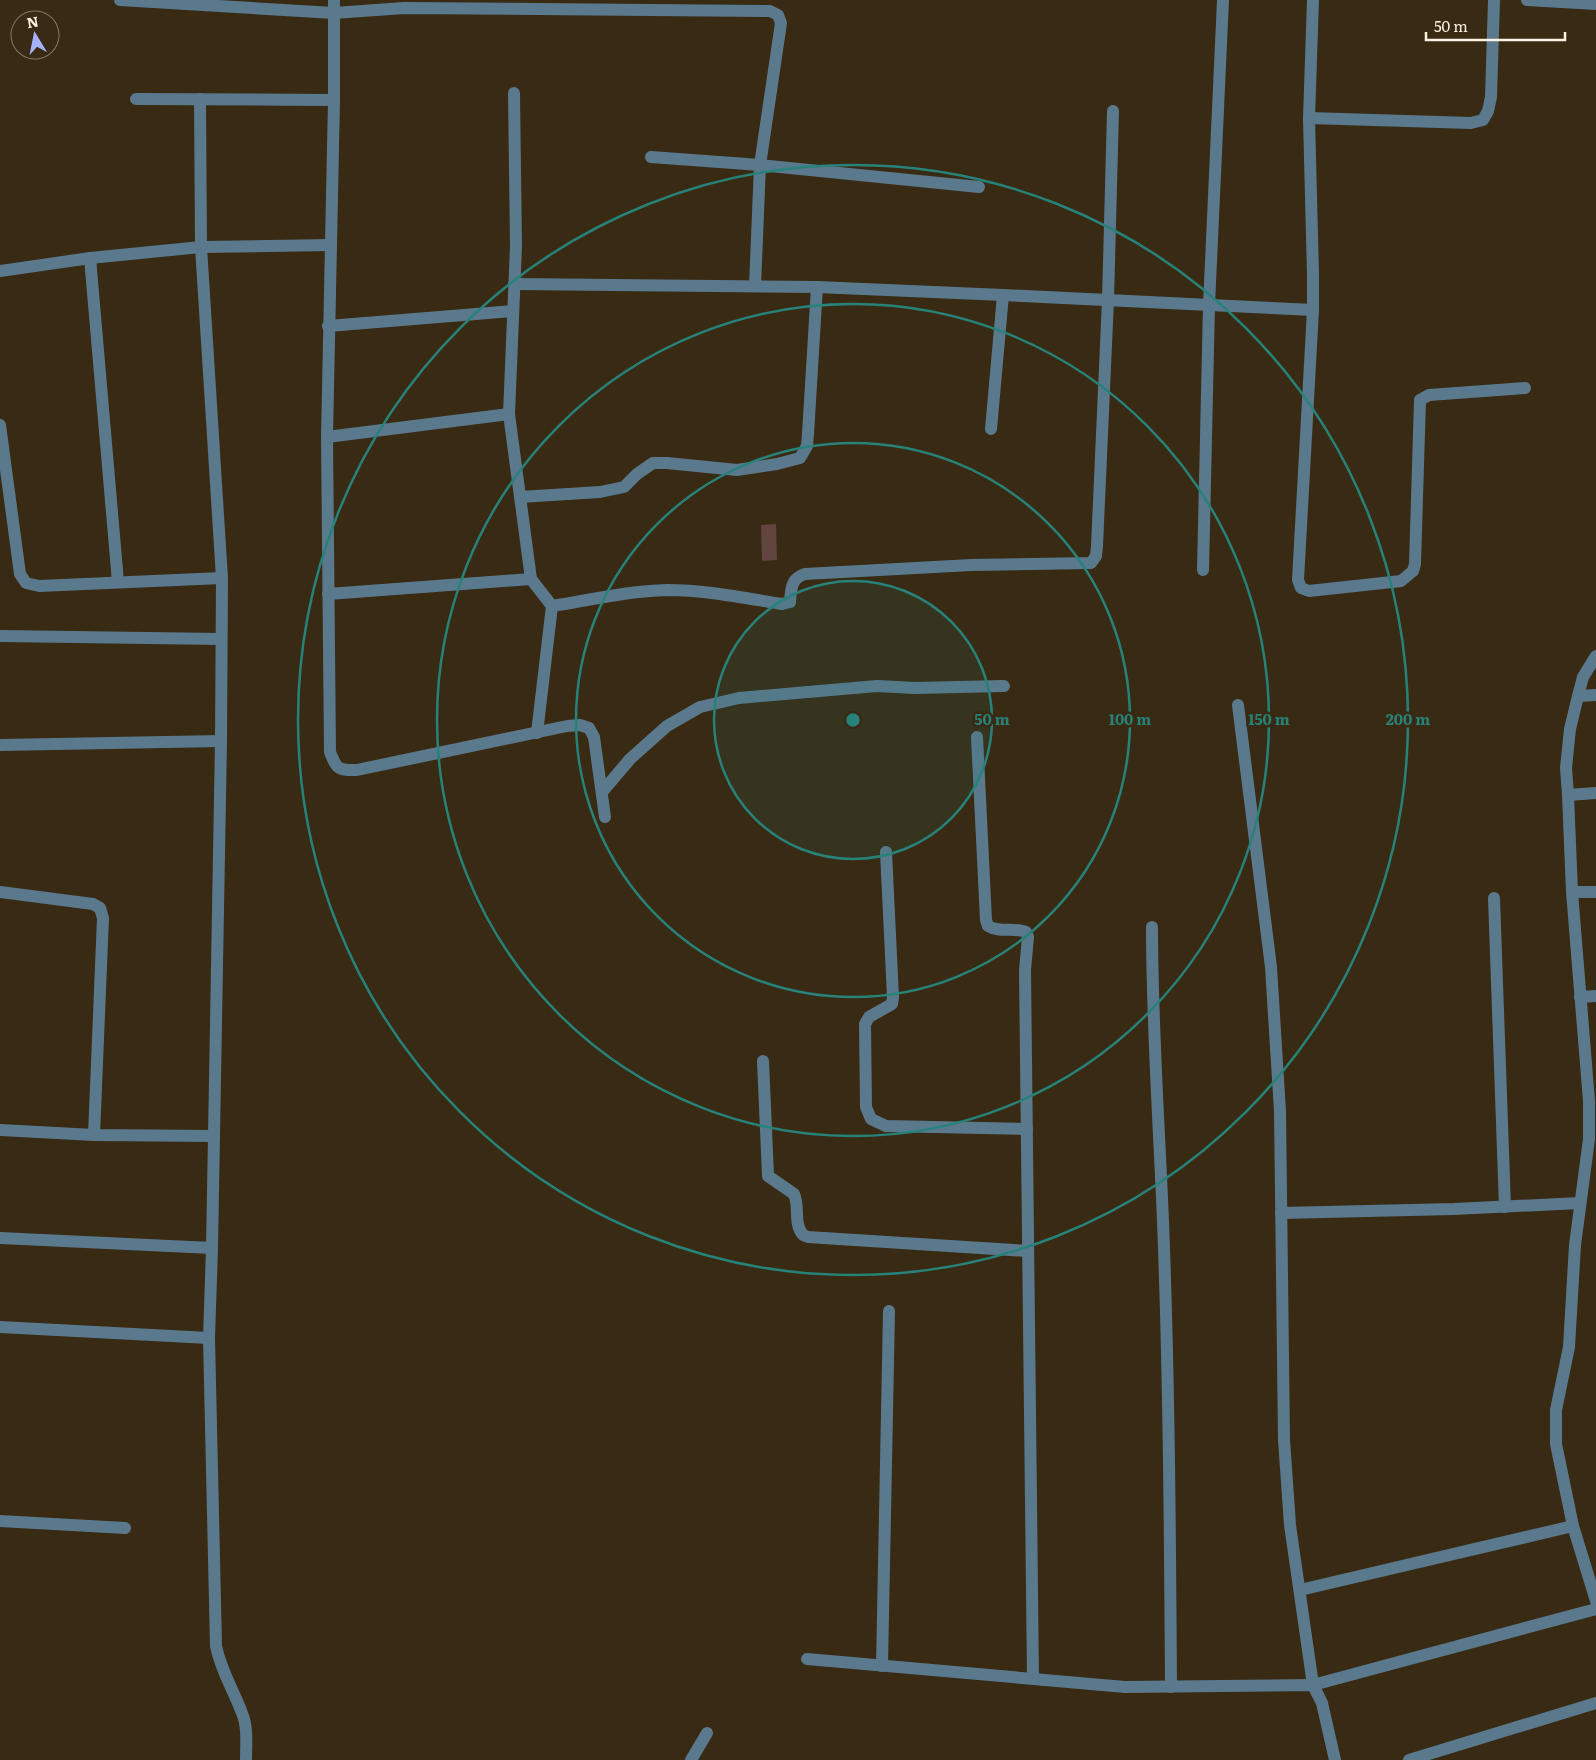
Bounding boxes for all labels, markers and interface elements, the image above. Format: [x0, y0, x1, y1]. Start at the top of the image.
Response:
north arrow [10, 10, 60, 60]
text: N [25, 10, 40, 32]
scale bar [1426, 10, 1565, 42]
text: 50 m [1434, 14, 1468, 37]
text: 50 m [974, 707, 1010, 730]
text: 100 m [1109, 707, 1151, 730]
text: 150 m [1248, 707, 1290, 730]
text: 200 m [1386, 707, 1430, 730]
centre of rings [844, 711, 862, 729]

